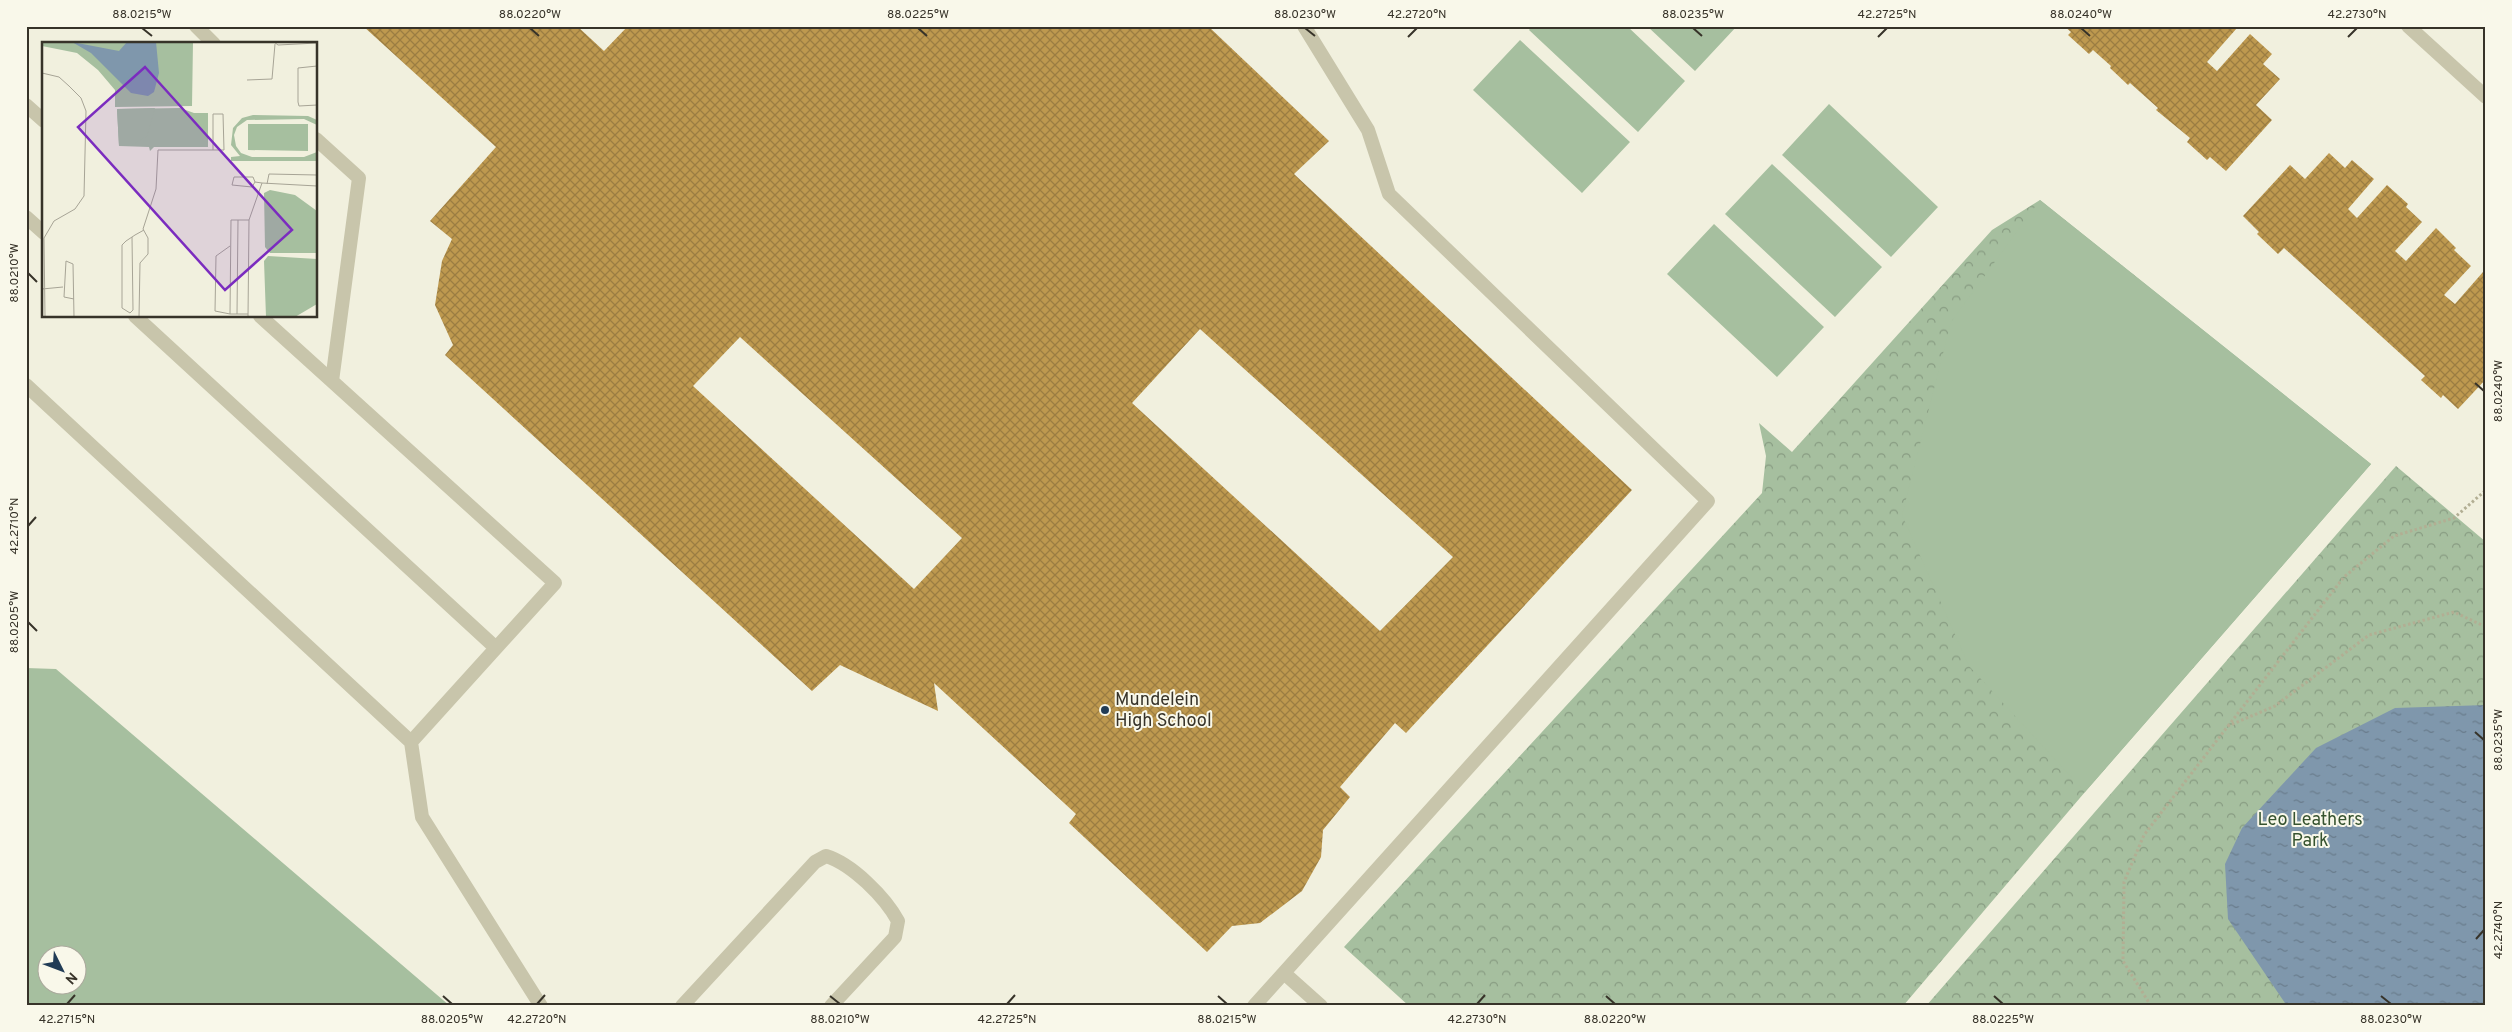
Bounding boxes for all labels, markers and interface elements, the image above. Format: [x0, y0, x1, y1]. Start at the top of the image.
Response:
text: 88.0215°W [112, 7, 172, 23]
text: 88.0220°W [499, 7, 561, 23]
text: 88.0225°W [887, 7, 949, 23]
text: 88.0230°W [1274, 7, 1336, 23]
text: 42.2720°N [1387, 7, 1447, 23]
text: 88.0235°W [1662, 7, 1724, 23]
text: 42.2725°N [1857, 7, 1917, 23]
text: 88.0240°W [2050, 7, 2112, 23]
text: 42.2730°N [2327, 7, 2387, 23]
inset map [42, 42, 318, 318]
text: 88.0210°W [7, 243, 23, 303]
text: 88.0240°W [2491, 360, 2507, 422]
text: 42.2710°N [7, 498, 23, 554]
text: 88.0205°W [7, 591, 23, 653]
place label: Mundelein High School [1115, 689, 1212, 733]
marker: Mundelein High School [1099, 704, 1111, 716]
text: 88.0235°W [2491, 709, 2507, 771]
park label: Leo Leathers Park [2257, 809, 2363, 853]
text: 42.2740°N [2491, 901, 2507, 959]
north arrow [38, 944, 88, 994]
text: N [61, 968, 80, 987]
text: 42.2715°N [39, 1012, 95, 1028]
text: 88.0205°W [421, 1012, 483, 1028]
text: 42.2720°N [507, 1012, 567, 1028]
text: 88.0210°W [810, 1012, 870, 1028]
text: 42.2725°N [977, 1012, 1037, 1028]
text: 88.0215°W [1197, 1012, 1257, 1028]
text: 42.2730°N [1447, 1012, 1507, 1028]
text: 88.0220°W [1584, 1012, 1646, 1028]
text: 88.0225°W [1972, 1012, 2034, 1028]
text: 88.0230°W [2360, 1012, 2422, 1028]

